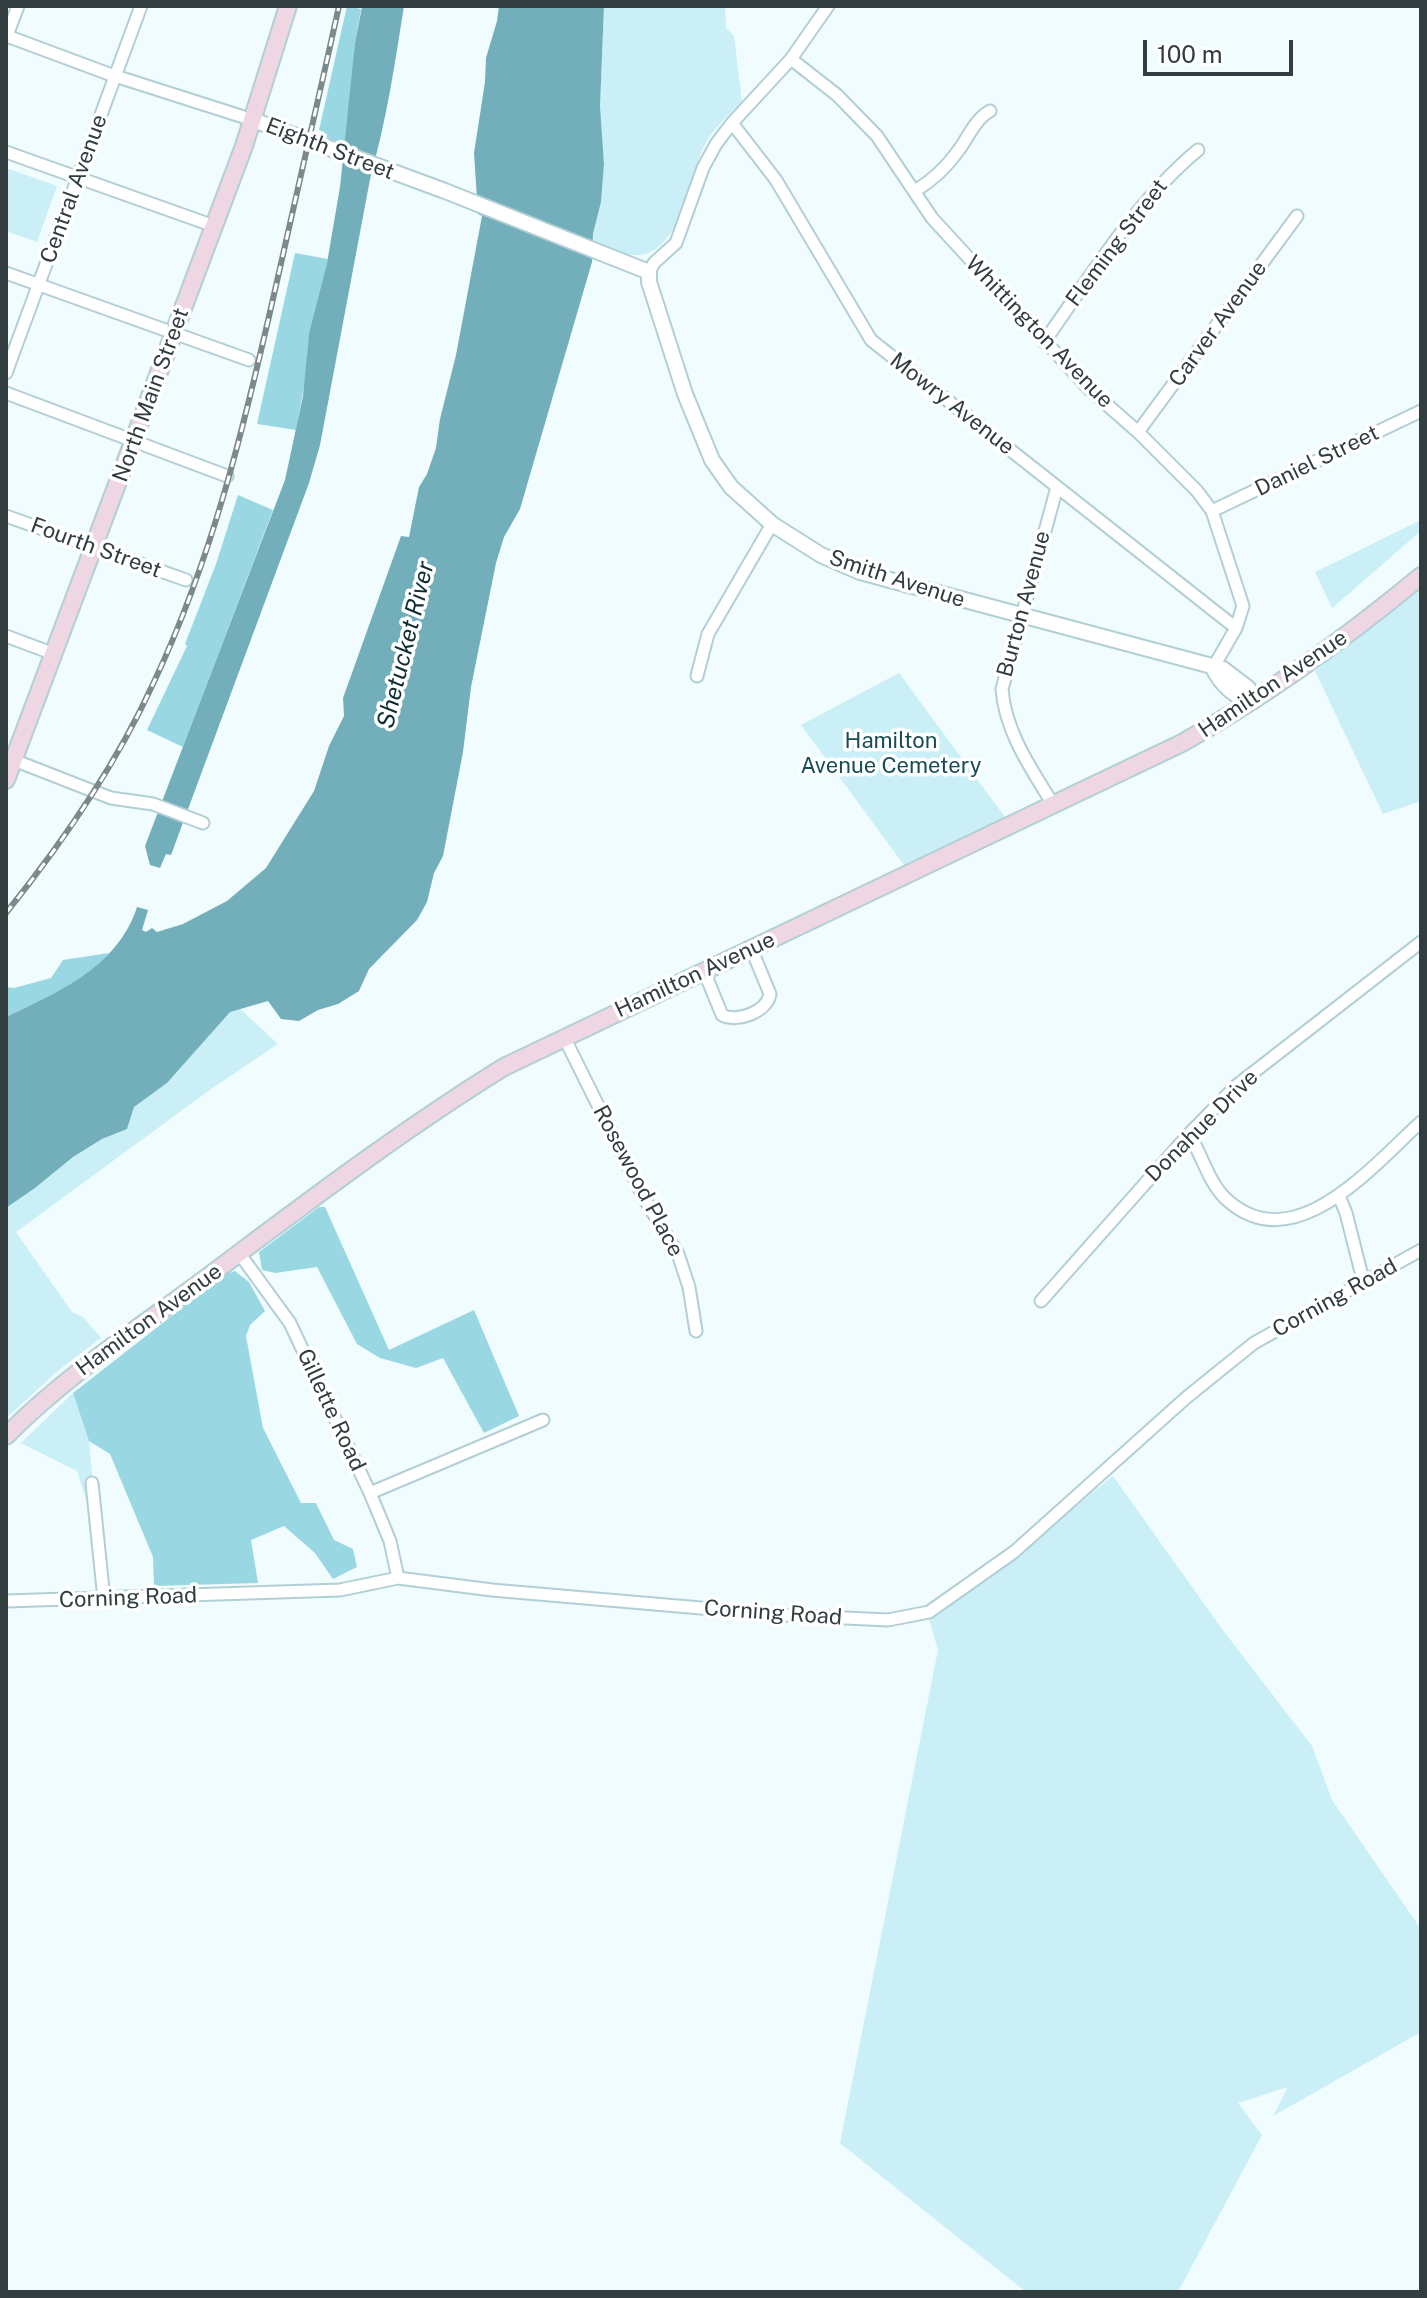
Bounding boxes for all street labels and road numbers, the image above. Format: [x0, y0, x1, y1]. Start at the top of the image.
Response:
street label: Central Avenue [35, 111, 113, 267]
street label: Eighth Street [262, 112, 398, 186]
street label: Fleming Street [1061, 174, 1173, 312]
street label: Whittington Avenue [960, 250, 1118, 414]
street label: Carver Avenue [1164, 256, 1272, 392]
street label: North Main Street [107, 304, 195, 486]
street label: Mowry Avenue [885, 347, 1019, 461]
street label: Daniel Street [1251, 420, 1383, 502]
street label: Fourth Street [27, 512, 165, 584]
street label: Burton Avenue [992, 528, 1056, 680]
street label: Smith Avenue [826, 545, 968, 613]
street label: Hamilton Avenue [1194, 624, 1352, 744]
street label: Hamilton Avenue [611, 926, 779, 1024]
street label: Donahue Drive [1140, 1064, 1264, 1188]
street label: Rosewood Place [587, 1101, 689, 1261]
street label: Corning Road [1268, 1253, 1402, 1343]
street label: Hamilton Avenue [71, 1258, 227, 1382]
street label: Gillette Road [291, 1345, 371, 1475]
street label: Corning Road [58, 1582, 198, 1614]
street label: Corning Road [703, 1595, 843, 1631]

